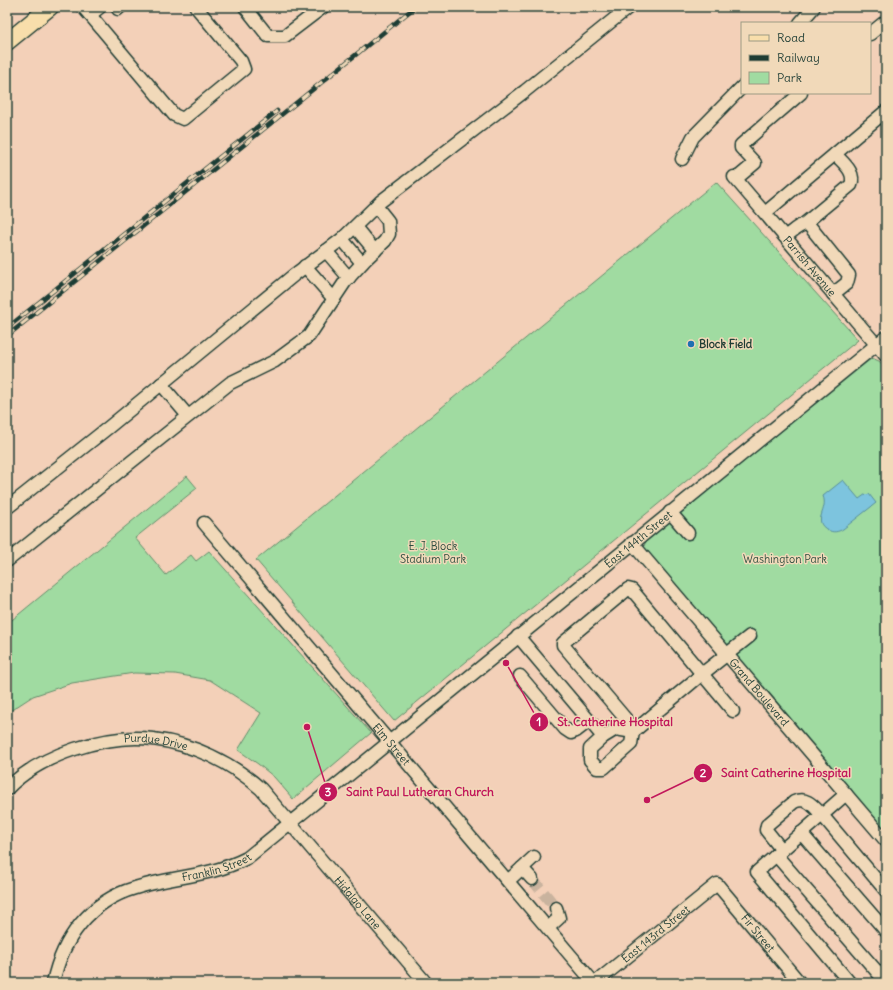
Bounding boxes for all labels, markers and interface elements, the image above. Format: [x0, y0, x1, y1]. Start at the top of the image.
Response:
legend [741, 22, 871, 94]
text: Road [777, 30, 805, 45]
text: Railway [777, 50, 820, 65]
text: Park [777, 70, 802, 85]
street label: Parrish Avenue [780, 233, 839, 299]
place label: Block Field [699, 337, 753, 351]
marker: Block Field [686, 339, 696, 349]
street label: East 144th Street [602, 507, 675, 571]
park label: E. J. Block Stadium Park [400, 539, 466, 566]
park label: Washington Park [743, 552, 827, 566]
street label: Grand Boulevard [726, 655, 792, 729]
callout: St. Catherine Hospital [529, 710, 680, 734]
text: 1 [537, 714, 541, 729]
text: St. Catherine Hospital [557, 714, 673, 730]
street label: Elm Street [370, 720, 413, 768]
street label: Purdue Drive [123, 731, 190, 753]
callout: Saint Catherine Hospital [693, 761, 859, 785]
text: 2 [700, 765, 707, 780]
text: Saint Catherine Hospital [721, 765, 851, 781]
callout: Saint Paul Lutheran Church [318, 780, 502, 804]
text: 3 [325, 784, 332, 799]
text: Saint Paul Lutheran Church [346, 784, 494, 799]
street label: Franklin Street [181, 850, 254, 884]
street label: Hidalgo Lane [331, 873, 384, 932]
street label: East 143rd Street [619, 902, 693, 966]
street label: Fir Street [738, 911, 778, 955]

